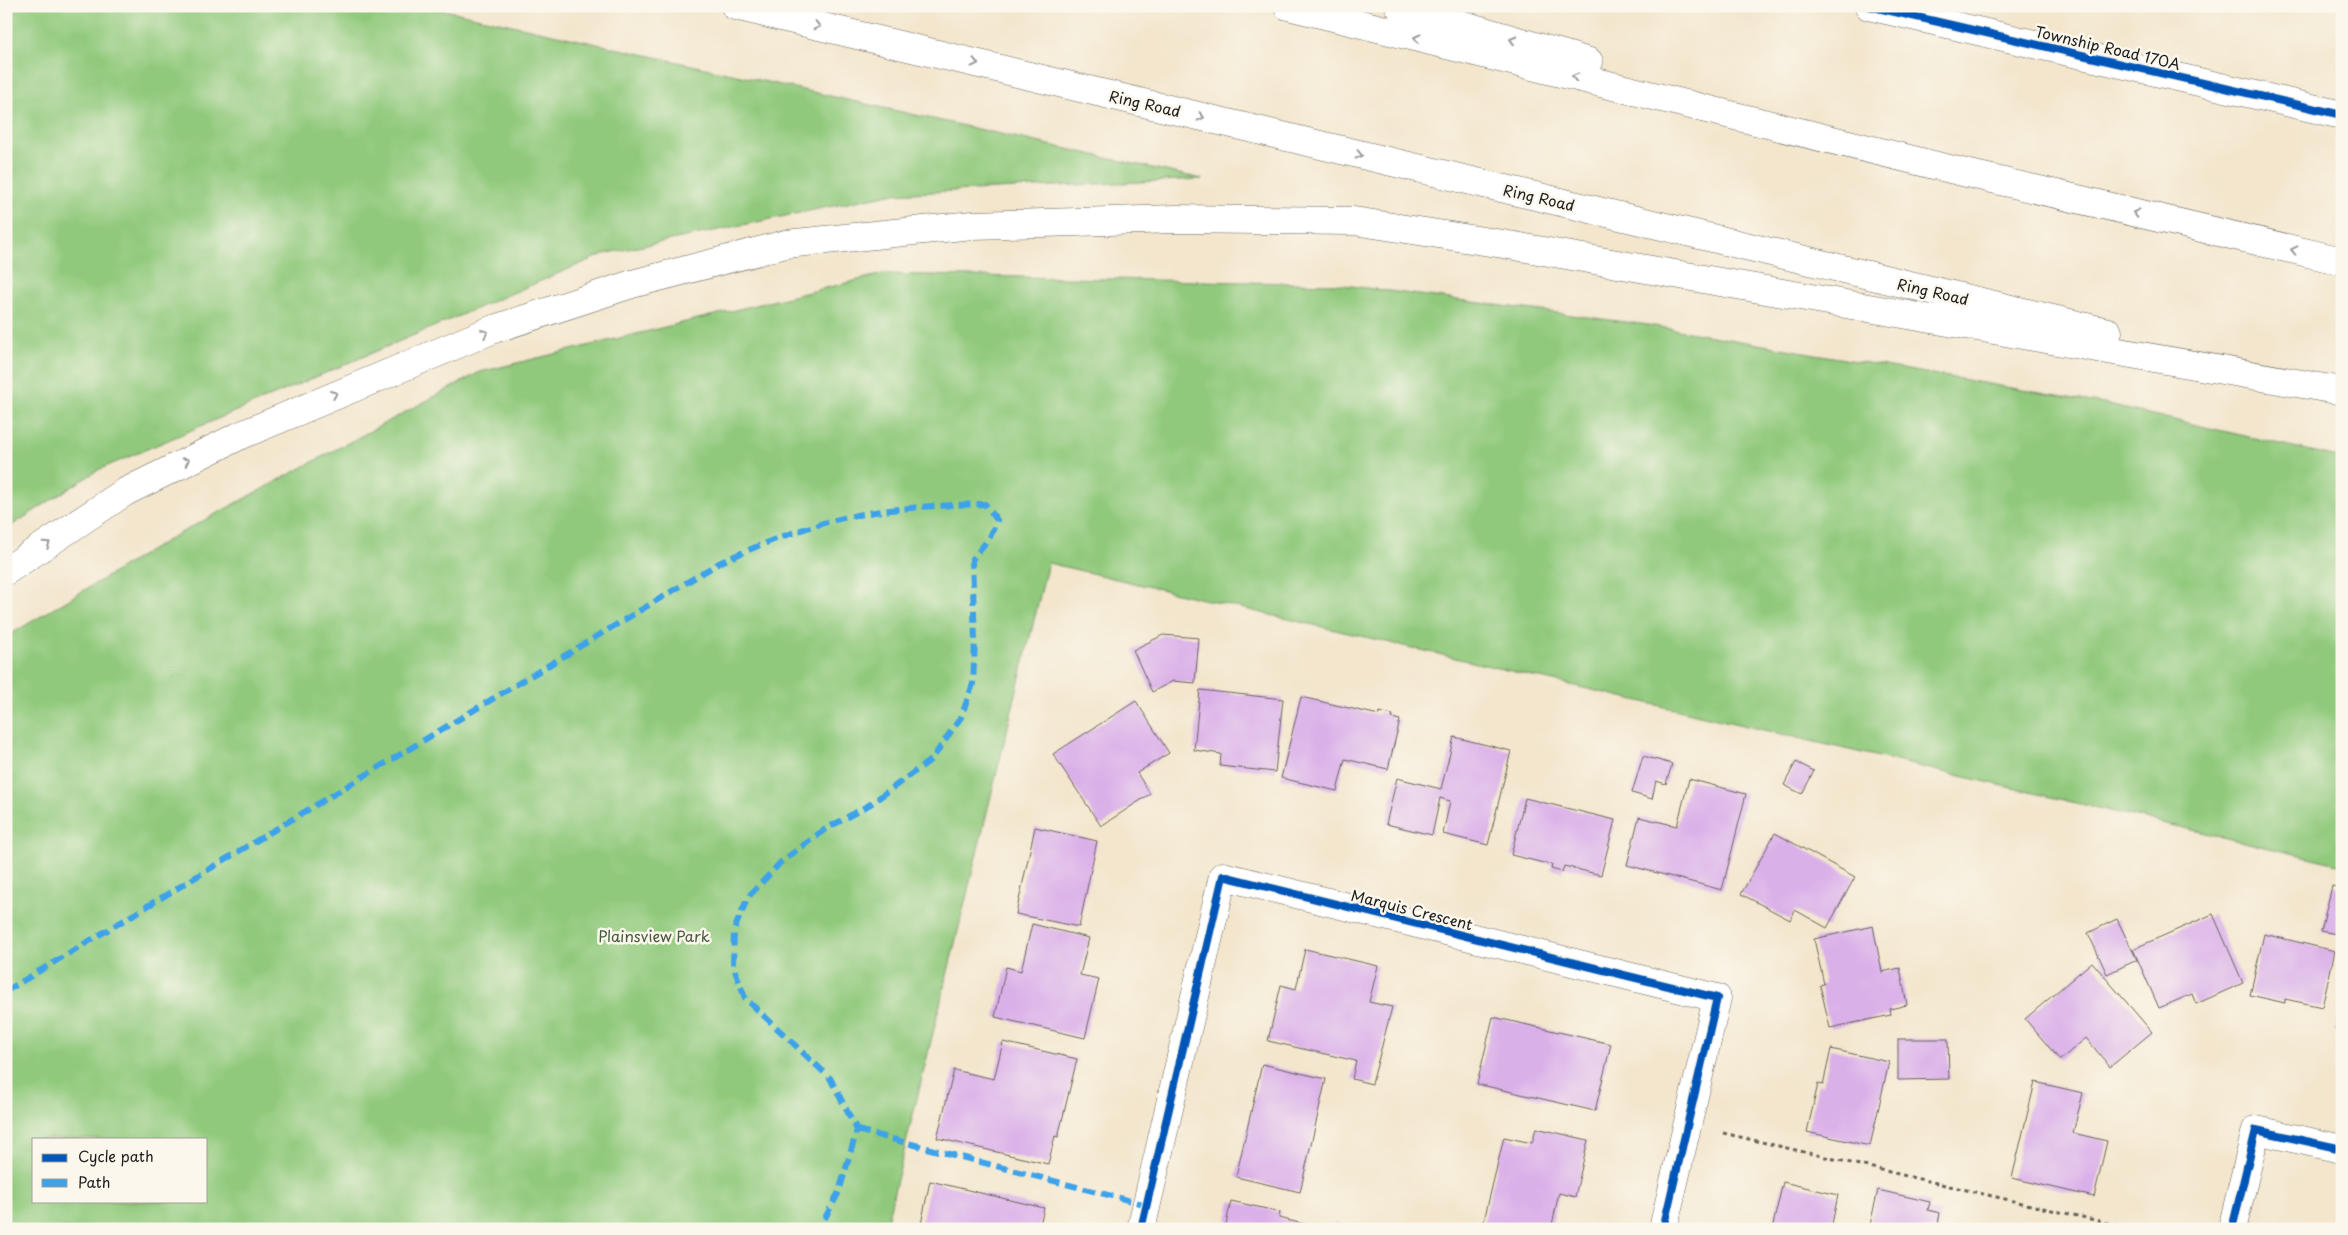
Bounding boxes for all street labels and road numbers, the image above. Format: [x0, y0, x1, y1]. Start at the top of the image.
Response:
street label: Township Road 170A [2033, 19, 2183, 75]
street label: Ring Road [1107, 84, 1183, 122]
street label: Ring Road [1501, 178, 1577, 216]
street label: Ring Road [1895, 272, 1971, 310]
street label: Marquis Crescent [1349, 883, 1475, 935]

